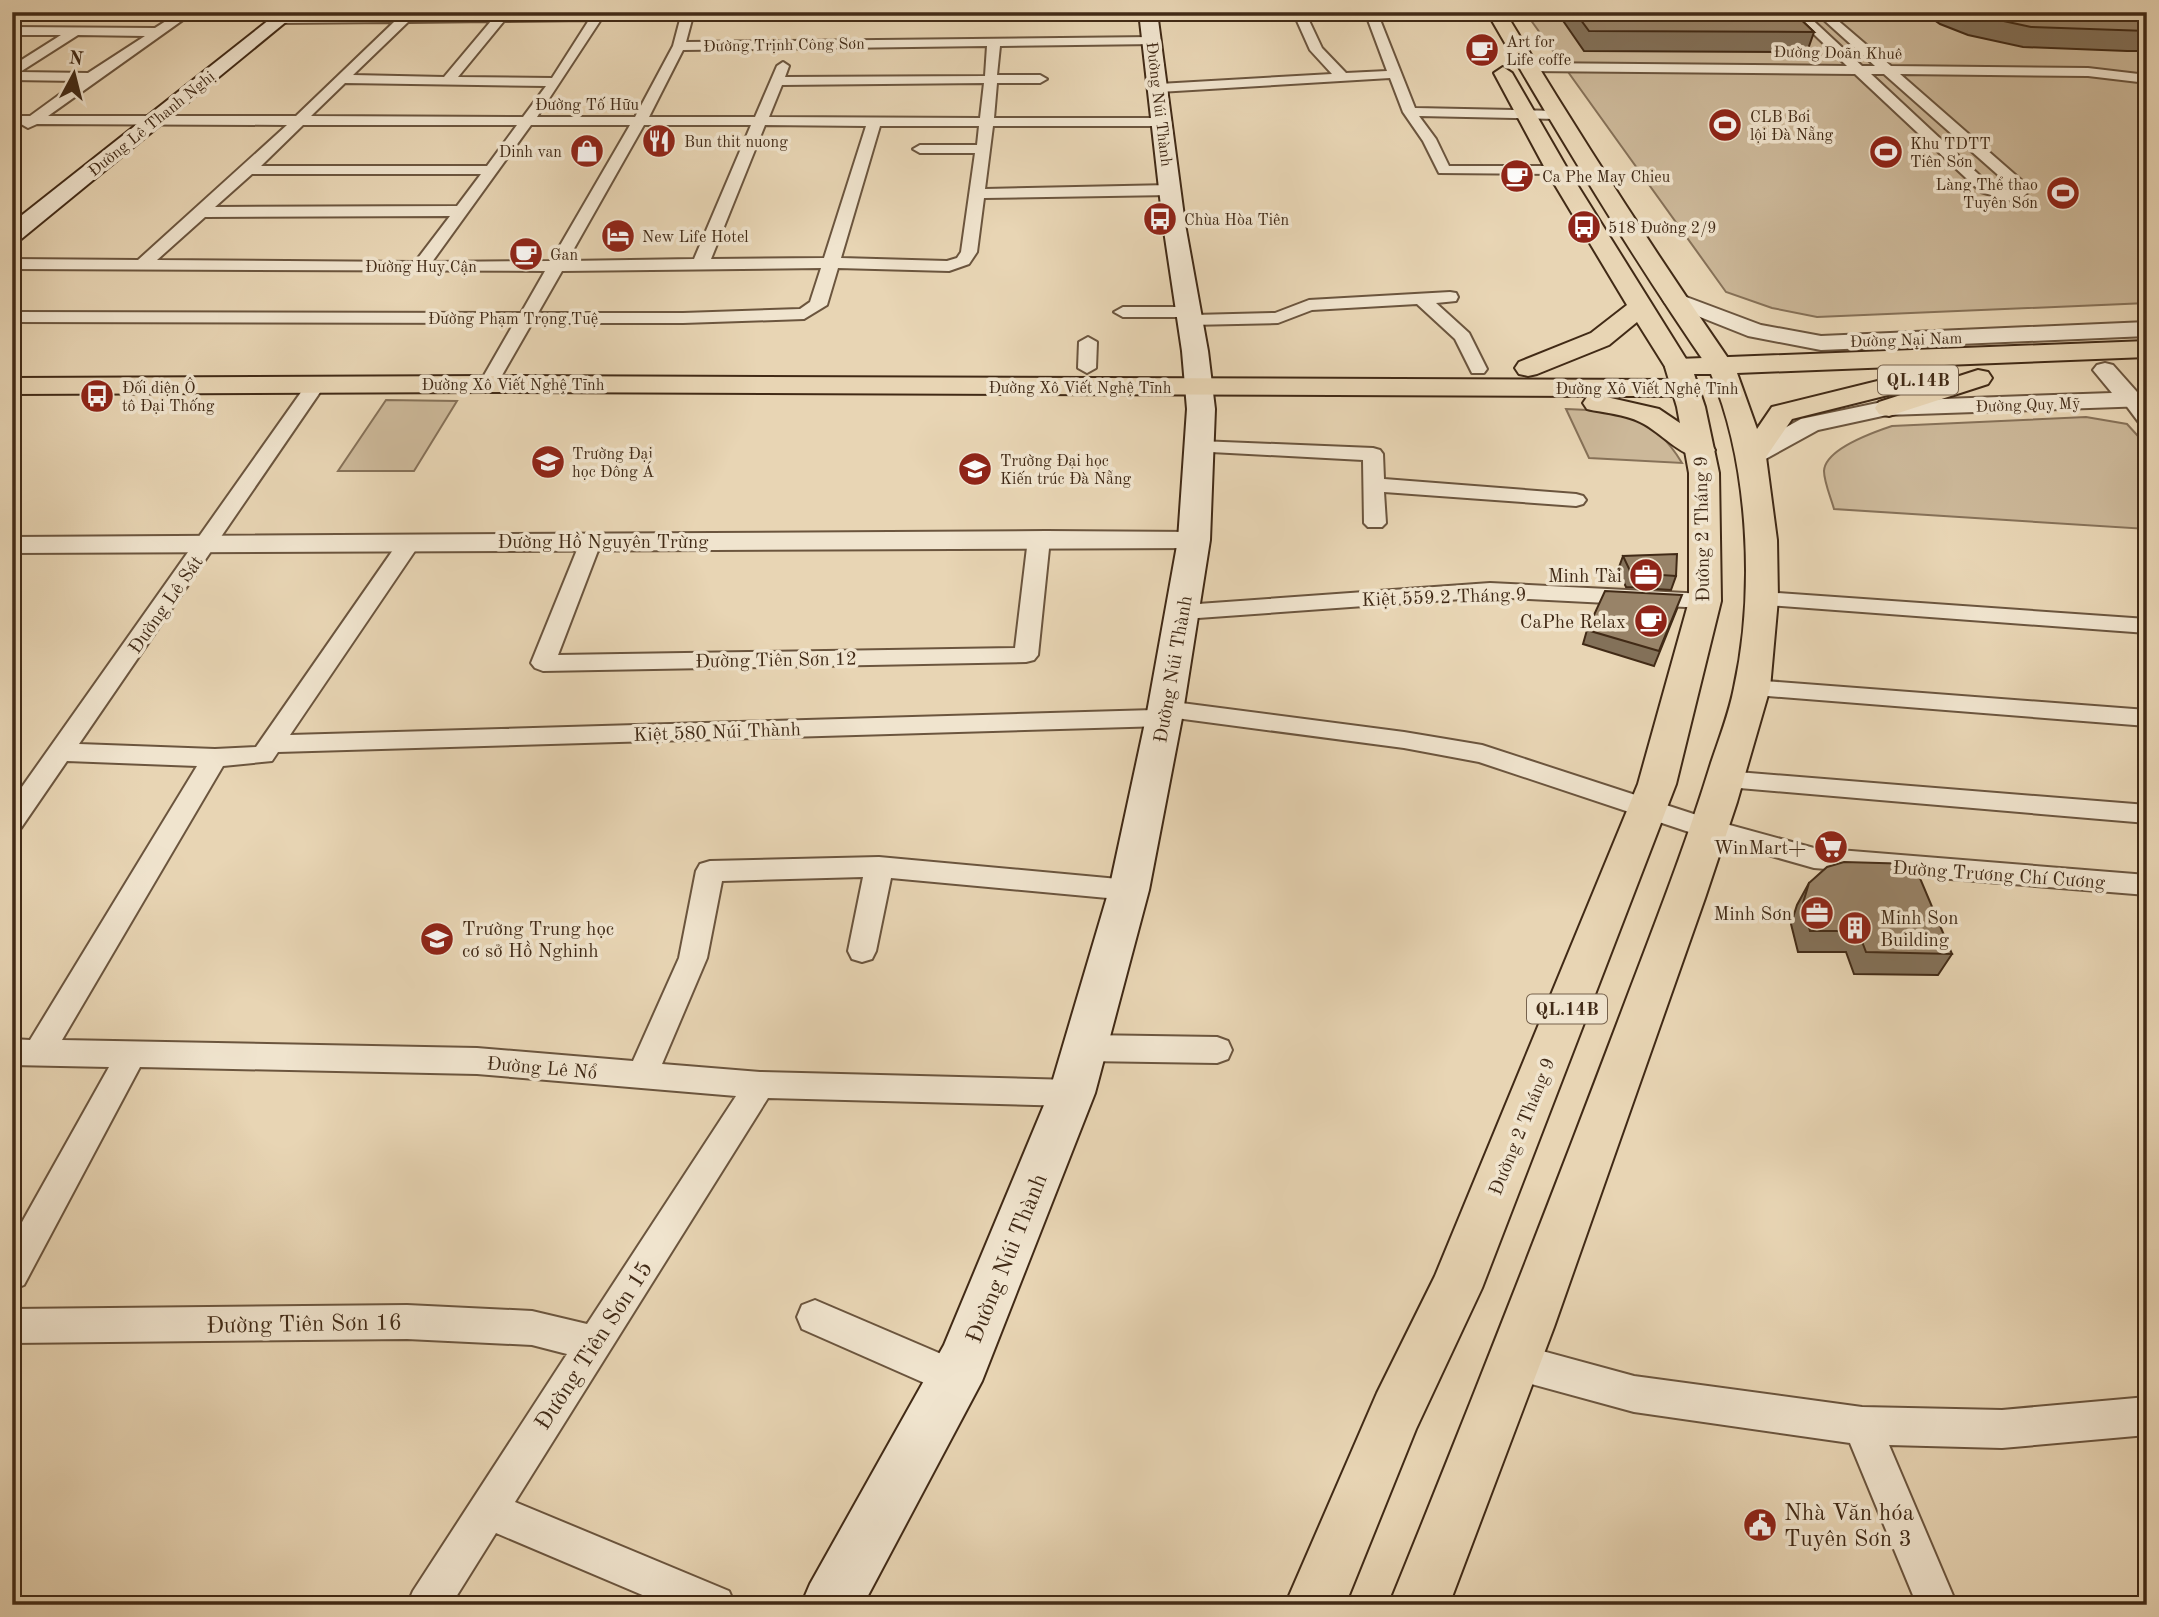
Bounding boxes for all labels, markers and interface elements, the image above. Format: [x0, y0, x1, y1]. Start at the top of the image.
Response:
cafe icon: Art for Life coffe [1463, 31, 1501, 69]
place label: Art for Life coffe [1506, 35, 1571, 69]
street label: Đường Trịnh Công Sơn [703, 37, 865, 55]
north arrow [38, 38, 108, 108]
street label: Đường Núi Thành [1142, 41, 1174, 168]
street label: Đường Doãn Khuê [1773, 45, 1902, 63]
text: N [67, 49, 85, 70]
street label: Đường Lê Thanh Nghị [86, 69, 218, 180]
street label: Đường Tố Hữu [535, 96, 639, 114]
sports icon: CLB Bơi lội Đà Nẵng [1706, 106, 1744, 144]
place label: CLB Bơi lội Đà Nẵng [1750, 110, 1834, 144]
restaurant icon: Bun thit nuong [640, 122, 678, 160]
shop icon: Dinh van [568, 132, 606, 170]
sports icon: Khu TDTT Tiên Sơn [1867, 133, 1905, 171]
place label: Bun thit nuong [684, 135, 788, 151]
place label: Khu TDTT Tiên Sơn [1910, 137, 1991, 171]
place label: Dinh van [499, 145, 562, 161]
cafe icon: Ca Phe May Chieu [1498, 157, 1536, 195]
place label: Ca Phe May Chieu [1542, 170, 1671, 186]
sports icon: Làng Thể thao Tuyên Sơn [2044, 174, 2082, 212]
place label: Làng Thể thao Tuyên Sơn [1936, 176, 2038, 212]
bus stop icon: Chùa Hòa Tiên [1141, 200, 1179, 238]
bus stop icon: 518 Đường 2/9 [1565, 208, 1603, 246]
place label: Chùa Hòa Tiên [1184, 213, 1289, 229]
hotel icon: New Life Hotel [599, 217, 637, 255]
place label: 518 Đường 2/9 [1608, 221, 1717, 237]
place label: New Life Hotel [642, 230, 749, 246]
cafe icon: Gan [507, 235, 545, 273]
place label: Gan [550, 248, 578, 264]
street label: Đường Huy Cận [365, 260, 477, 276]
street label: Đường Phạm Trọng Tuệ [428, 312, 598, 328]
street label: Đường Nại Nam [1850, 331, 1963, 351]
road number: QL.14B [1878, 366, 1958, 394]
street label: Đường Xô Viết Nghệ Tĩnh [422, 376, 605, 394]
bus stop icon: Đối diện Ô tô Đại Thống [78, 377, 116, 415]
place label: Đối diện Ô tô Đại Thống [122, 377, 215, 415]
street label: Đường Xô Viết Nghệ Tĩnh [989, 379, 1172, 397]
street label: Đường Xô Viết Nghệ Tĩnh [1556, 380, 1739, 398]
street label: Đường Quy Mỹ [1975, 396, 2081, 416]
school or university icon: Trường Đại học Đông Á [529, 443, 567, 481]
place label: Trường Đại học Đông Á [572, 447, 654, 481]
school or university icon: Trường Đại học Kiến trúc Đà Nẵng [956, 450, 994, 488]
place label: Trường Đại học Kiến trúc Đà Nẵng [1000, 454, 1132, 488]
street label: Đường 2 Tháng 9 [1693, 456, 1714, 602]
street label: Đường Hồ Nguyên Trừng [498, 531, 709, 553]
street label: Đường Lê Sát [126, 553, 208, 658]
office icon: Minh Tài [1627, 556, 1665, 594]
place label: Minh Tài [1548, 568, 1622, 587]
street label: Kiệt 559 2 Tháng 9 [1361, 586, 1527, 611]
street label: Đường Núi Thành [1152, 594, 1197, 745]
cafe icon: CaPhe Relax [1632, 602, 1670, 640]
place label: CaPhe Relax [1520, 614, 1626, 633]
street label: Đường Tiên Sơn 12 [695, 651, 857, 672]
street label: Kiệt 580 Núi Thành [633, 721, 801, 746]
supermarket icon: WinMart+ [1812, 828, 1850, 866]
place label: WinMart+ [1714, 840, 1806, 859]
street label: Đường Trương Chí Cương [1892, 860, 2107, 893]
office icon: Minh Sơn [1798, 894, 1836, 932]
place label: Minh Sơn [1714, 906, 1792, 925]
building icon: Minh Son Building [1836, 909, 1874, 947]
place label: Minh Son Building [1880, 910, 1958, 951]
school or university icon: Trường Trung học cơ sở Hồ Nghinh [418, 920, 456, 958]
place label: Trường Trung học cơ sở Hồ Nghinh [462, 921, 614, 962]
road number: QL.14B [1527, 994, 1607, 1024]
street label: Đường Lê Nổ [486, 1053, 598, 1084]
street label: Đường 2 Tháng 9 [1487, 1055, 1560, 1198]
street label: Đường Núi Thành [963, 1171, 1052, 1347]
street label: Đường Tiên Sơn 15 [531, 1257, 657, 1434]
street label: Đường Tiên Sơn 16 [206, 1311, 402, 1338]
place label: Nhà Văn hóa Tuyên Sơn 3 [1784, 1502, 1914, 1551]
public building icon: Nhà Văn hóa Tuyên Sơn 3 [1741, 1506, 1779, 1544]

